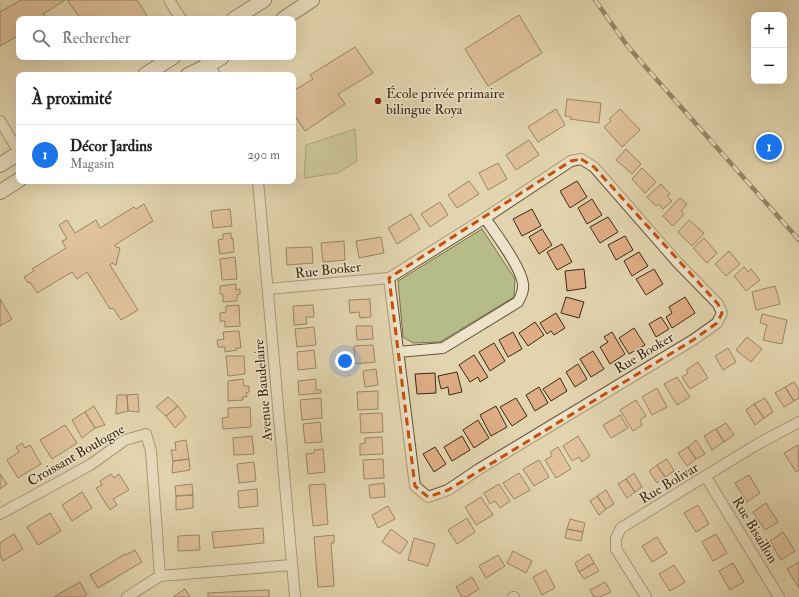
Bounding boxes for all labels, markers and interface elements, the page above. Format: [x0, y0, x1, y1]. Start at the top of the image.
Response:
map controls [751, 12, 787, 84]
button: + [751, 12, 787, 48]
search box [16, 16, 296, 60]
icon: search [30, 27, 52, 49]
text: Rechercher [62, 29, 130, 48]
button: − [751, 48, 787, 84]
place label: École privée primaire bilingue Roya [386, 85, 505, 119]
text: À proximité [32, 88, 112, 109]
marker: École privée primaire bilingue Roya [373, 96, 383, 106]
pin: 1 [756, 132, 782, 162]
text: Décor Jardins [70, 137, 152, 156]
text: 1 [43, 147, 47, 163]
text: 290 m [247, 147, 280, 163]
text: Magasin [70, 156, 114, 172]
street label: Rue Booker [294, 258, 363, 282]
street label: Rue Booker [611, 328, 677, 377]
street label: Avenue Baudelaire [250, 338, 276, 443]
your location [335, 351, 355, 371]
street label: Croissant Boulogne [25, 420, 128, 490]
street label: Rue Bolivar [636, 458, 702, 507]
street label: Rue Bisaillon [729, 494, 781, 566]

